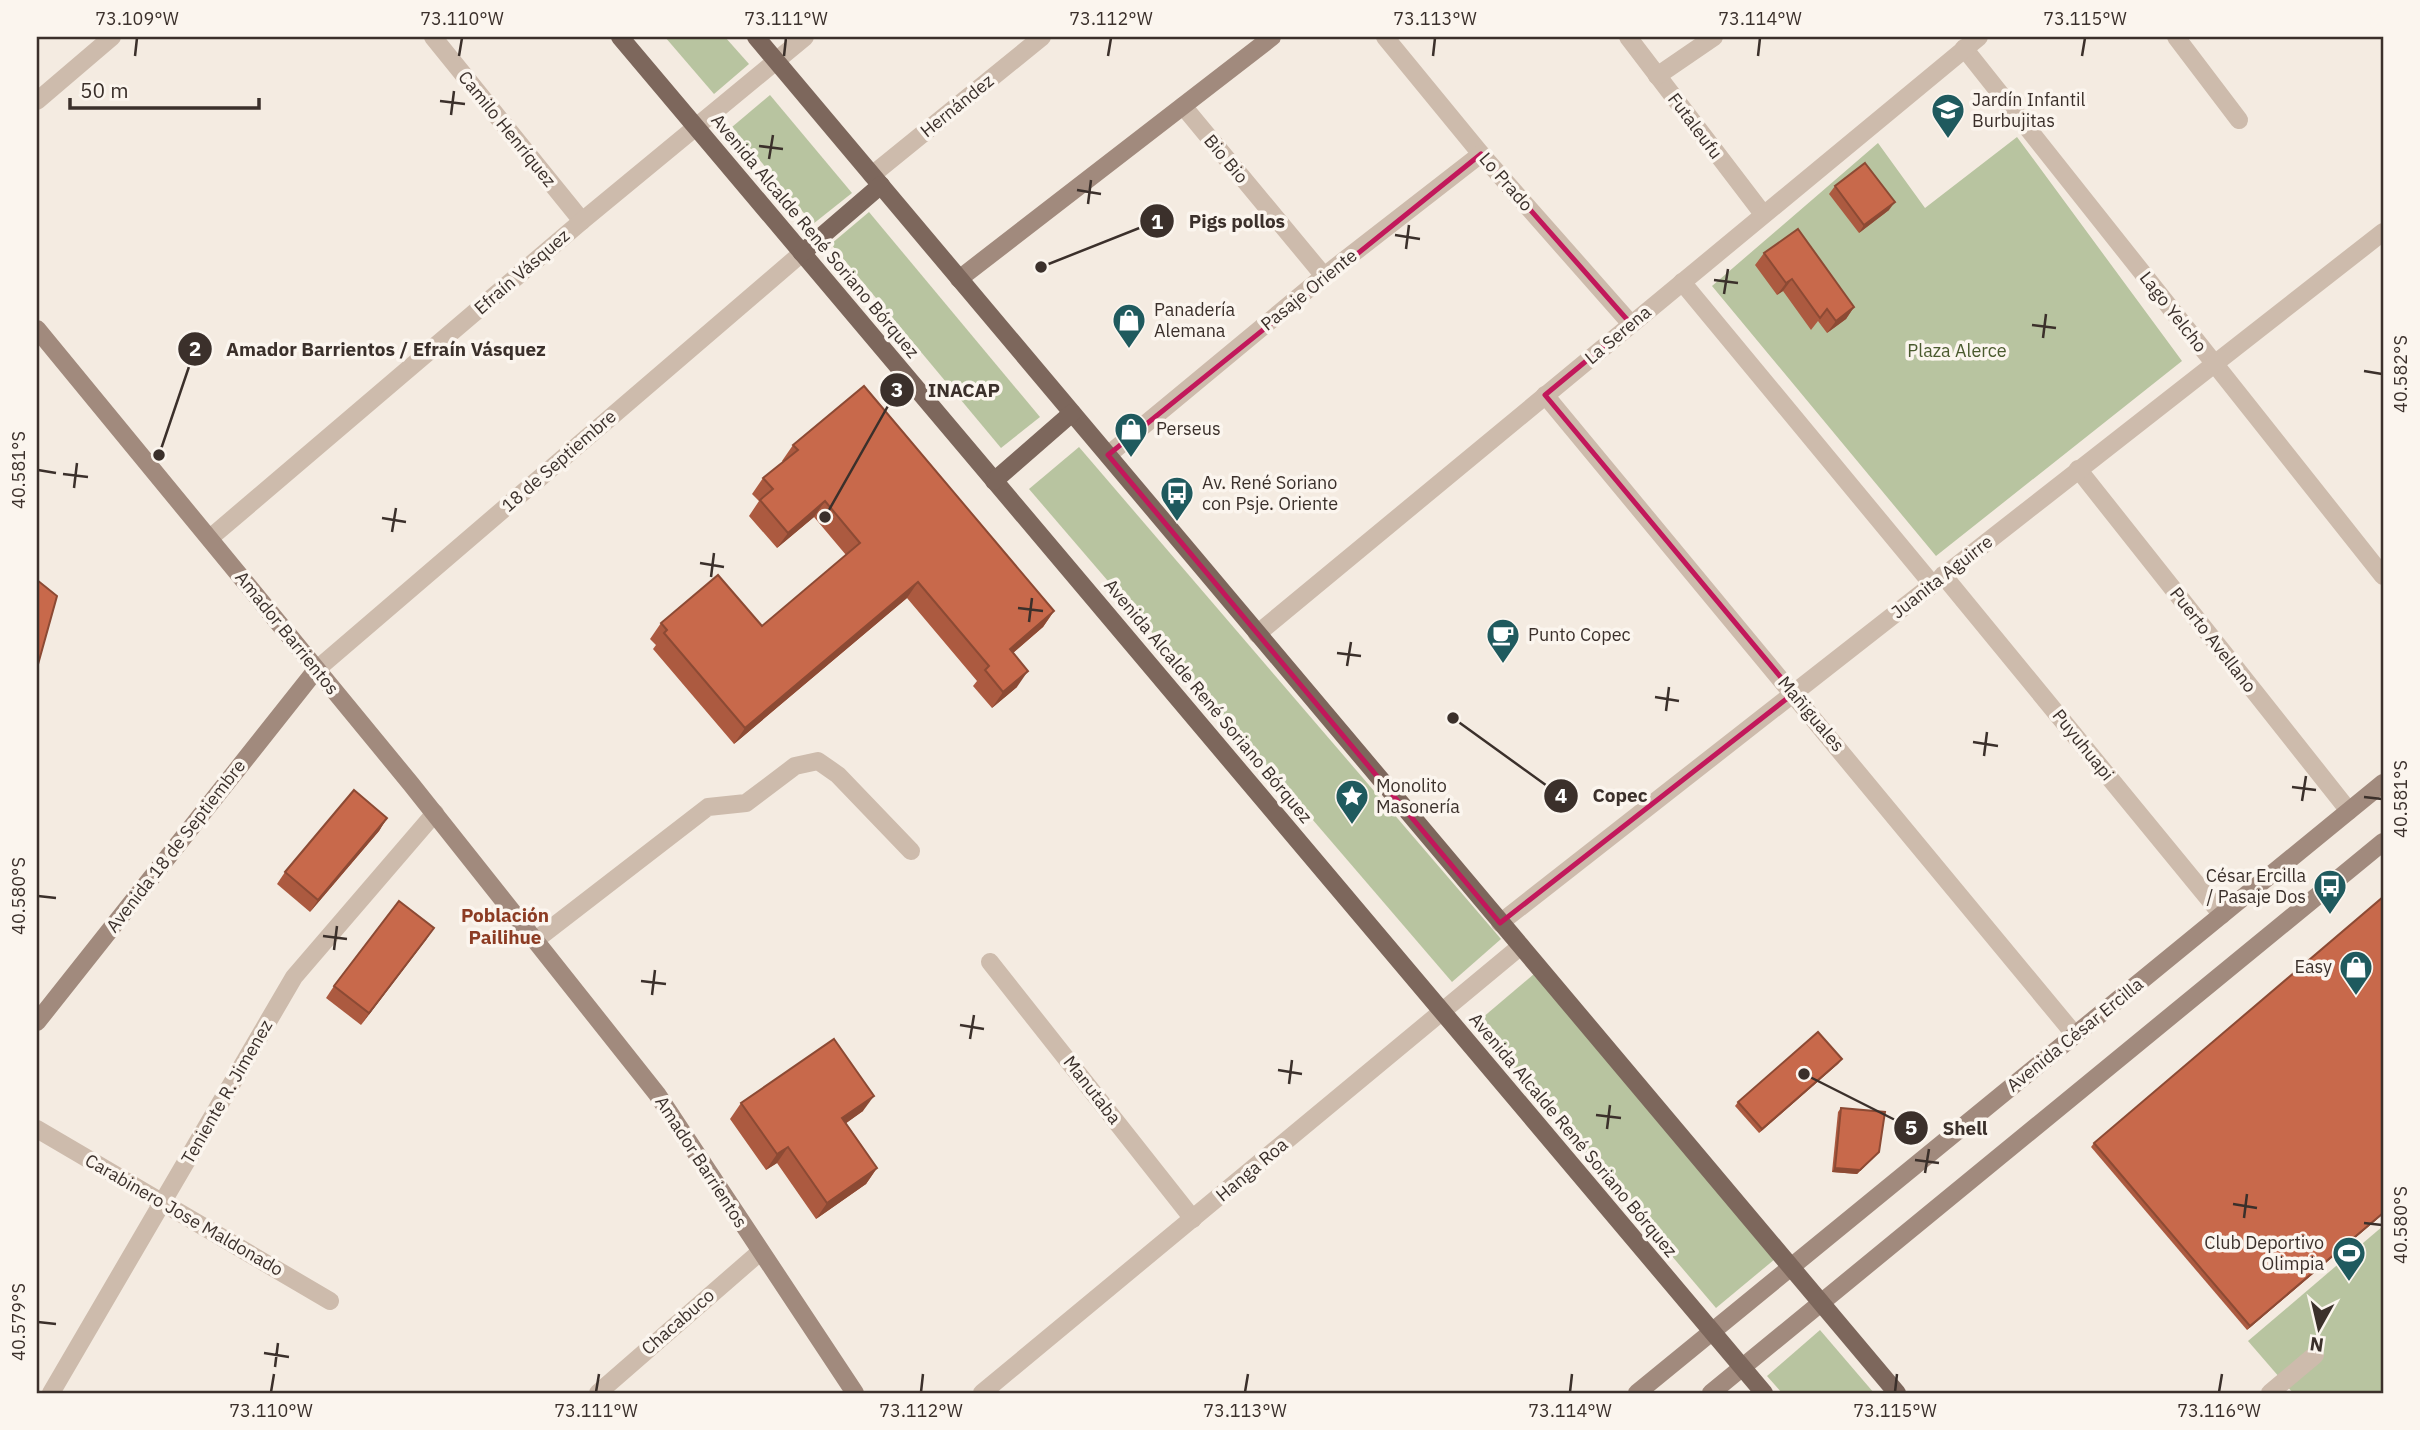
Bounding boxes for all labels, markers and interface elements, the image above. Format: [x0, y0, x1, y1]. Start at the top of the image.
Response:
text: 73.109°W [95, 7, 179, 30]
text: 73.110°W [420, 7, 504, 30]
text: 73.111°W [744, 7, 828, 30]
text: 73.112°W [1069, 7, 1153, 30]
text: 73.113°W [1393, 7, 1477, 30]
text: 73.114°W [1718, 7, 1802, 30]
text: 73.115°W [2043, 7, 2127, 30]
scale bar [70, 66, 259, 110]
street label: Camilo Henríquez [453, 66, 561, 191]
street label: Hernández [915, 69, 998, 142]
text: 50 m [80, 76, 129, 104]
street label: Futaleufu [1663, 88, 1728, 163]
place label: Jardín Infantil Burbujitas [1972, 88, 2086, 132]
school or university icon: Jardín Infantil Burbujitas [1929, 91, 1967, 140]
street label: Avenida Alcalde René Soriano Bórquez [706, 109, 924, 362]
street label: Bio Bio [1199, 129, 1253, 188]
street label: Lo Prado [1475, 148, 1538, 216]
callout: Pigs pollos [1140, 201, 1299, 241]
text: 1 [1151, 207, 1164, 235]
text: Pigs pollos [1189, 209, 1285, 233]
street label: Efraín Vásquez [469, 224, 574, 319]
street label: Pasaje Oriente [1256, 244, 1362, 336]
street label: Lago Yelcho [2135, 267, 2212, 357]
place label: Panadería Alemana [1154, 298, 1236, 342]
street label: La Serena [1580, 300, 1656, 369]
shop icon: Panadería Alemana [1110, 301, 1148, 350]
callout: Amador Barrientos / Efraín Vásquez [177, 329, 560, 369]
text: 2 [189, 334, 201, 362]
text: 40.582°S [2389, 335, 2412, 413]
text: Amador Barrientos / Efraín Vásquez [226, 337, 546, 361]
park label: Plaza Alerce [1907, 339, 2007, 362]
callout: INACAP [879, 370, 1014, 410]
text: 3 [891, 375, 903, 403]
text: INACAP [928, 378, 1000, 402]
street label: 18 de Septiembre [497, 405, 621, 517]
shop icon: Perseus [1112, 410, 1150, 459]
place label: Perseus [1156, 417, 1221, 440]
text: 40.581°S [7, 431, 30, 509]
place label: Av. René Soriano con Psje. Oriente [1202, 471, 1338, 515]
bus stop icon: Av. René Soriano con Psje. Oriente [1158, 474, 1196, 523]
street label: Juanita Aguirre [1886, 530, 1997, 623]
street label: Amador Barrientos [230, 566, 344, 699]
street label: Avenida Alcalde René Soriano Bórquez [1099, 574, 1317, 827]
street label: Puerto Avellano [2165, 582, 2262, 697]
cafe icon: Punto Copec [1484, 616, 1522, 665]
place label: Punto Copec [1528, 623, 1631, 646]
street label: Mañiguales [1773, 671, 1850, 756]
street label: Puyuhuapi [2048, 704, 2119, 785]
street label: Avenida 18 de Septiembre [101, 755, 250, 937]
text: 40.581°S [2389, 760, 2412, 838]
place label: Monolito Masonería [1376, 774, 1460, 818]
callout: Copec [1543, 776, 1661, 816]
place icon: Monolito Masonería [1333, 777, 1371, 826]
text: 4 [1555, 781, 1567, 809]
text: Copec [1592, 783, 1648, 807]
text: 40.580°S [7, 857, 30, 935]
place label: César Ercilla / Pasaje Dos [2206, 864, 2306, 908]
bus stop icon: César Ercilla / Pasaje Dos [2311, 867, 2349, 916]
district label: Población Pailihue [461, 903, 549, 949]
shop icon: Easy [2337, 948, 2375, 997]
place label: Easy [2294, 955, 2332, 978]
street label: Avenida César Ercilla [2002, 972, 2148, 1097]
street label: Avenida Alcalde René Soriano Bórquez [1464, 1008, 1682, 1261]
street label: Teniente R. Jimenez [176, 1016, 277, 1168]
street label: Manutaba [1058, 1051, 1127, 1129]
street label: Amador Barrientos [650, 1092, 753, 1232]
callout: Shell [1893, 1108, 2001, 1148]
text: 5 [1905, 1113, 1917, 1141]
text: Shell [1942, 1116, 1988, 1140]
street label: Hanga Roa [1211, 1133, 1293, 1206]
street label: Carabinero Jose Maldonado [81, 1148, 287, 1281]
text: 40.580°S [2389, 1186, 2412, 1264]
place label: Club Deportivo Olimpia [2204, 1231, 2324, 1275]
sports icon: Club Deportivo Olimpia [2330, 1234, 2368, 1283]
text: 40.579°S [7, 1283, 30, 1361]
street label: Chacabuco [636, 1284, 719, 1360]
north arrow [2284, 1294, 2354, 1364]
text: N [2308, 1332, 2325, 1358]
text: 73.110°W [229, 1399, 313, 1422]
text: 73.111°W [554, 1399, 638, 1422]
text: 73.112°W [879, 1399, 963, 1422]
text: 73.113°W [1203, 1399, 1287, 1422]
text: 73.114°W [1528, 1399, 1612, 1422]
text: 73.115°W [1853, 1399, 1937, 1422]
text: 73.116°W [2177, 1399, 2261, 1422]

